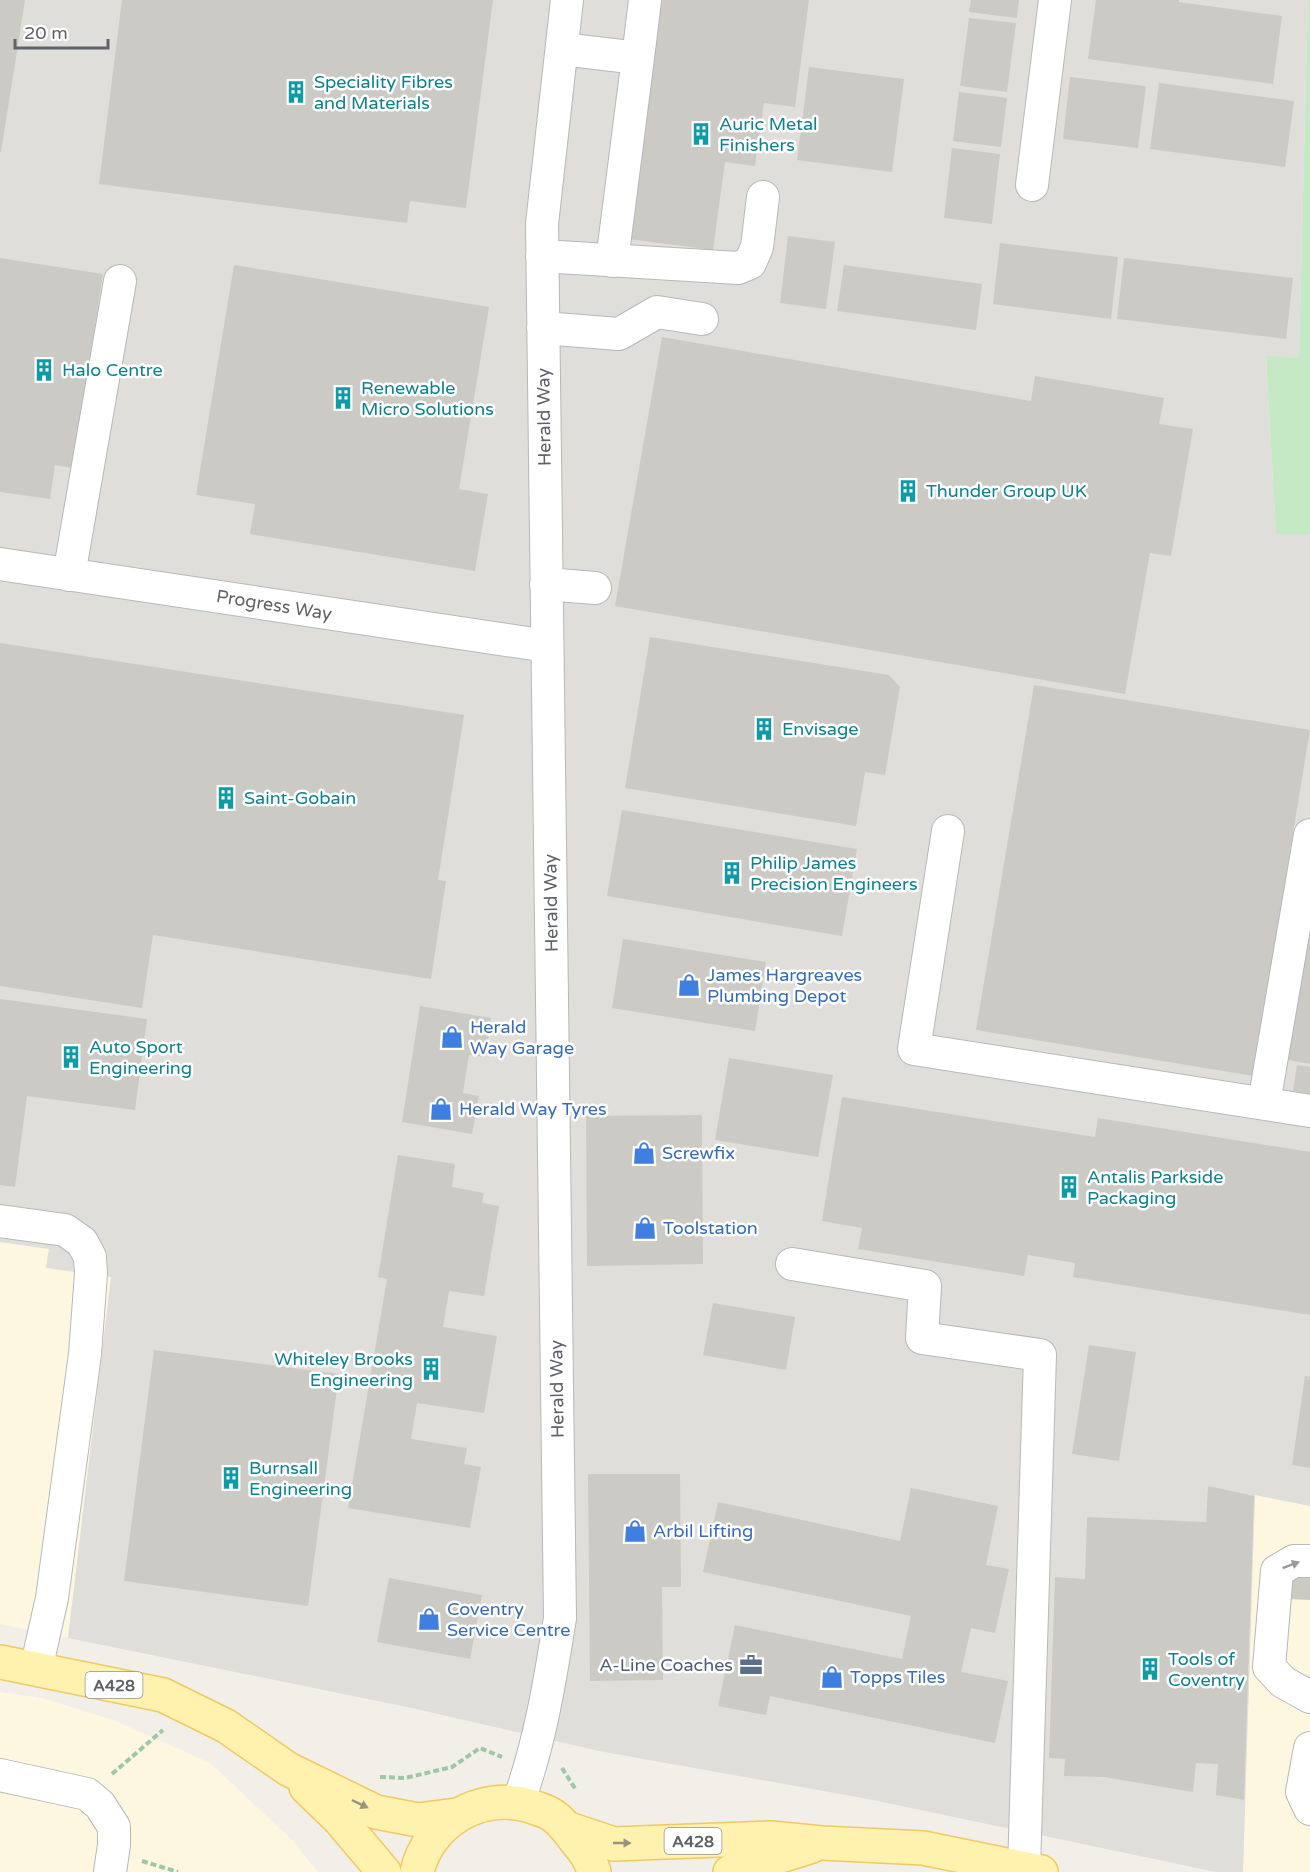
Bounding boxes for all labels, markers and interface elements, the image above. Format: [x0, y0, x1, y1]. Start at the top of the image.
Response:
scale bar [15, 12, 108, 50]
text: 20 m [24, 22, 68, 44]
place label: Speciality Fibres and Materials [314, 71, 453, 114]
building icon: Speciality Fibres and Materials [283, 79, 309, 105]
place label: Auric Metal Finishers [719, 113, 818, 156]
building icon: Auric Metal Finishers [688, 121, 714, 147]
building icon: Halo Centre [31, 357, 57, 383]
place label: Halo Centre [62, 359, 163, 381]
street label: Herald Way [532, 367, 556, 466]
place label: Renewable Micro Solutions [361, 377, 494, 420]
building icon: Renewable Micro Solutions [330, 385, 356, 411]
building icon: Thunder Group UK [895, 478, 921, 504]
place label: Thunder Group UK [926, 480, 1087, 502]
street label: Progress Way [215, 585, 334, 625]
building icon: Envisage [751, 716, 777, 742]
place label: Envisage [782, 718, 858, 740]
building icon: Saint-Gobain [213, 785, 239, 811]
place label: Saint-Gobain [244, 787, 356, 809]
place label: Philip James Precision Engineers [750, 852, 918, 895]
street label: Herald Way [539, 853, 563, 952]
building icon: Philip James Precision Engineers [719, 860, 745, 886]
place label: James Hargreaves Plumbing Depot [707, 964, 862, 1007]
shop icon: James Hargreaves Plumbing Depot [676, 972, 702, 998]
place label: Herald Way Garage [470, 1016, 574, 1059]
shop icon: Herald Way Garage [439, 1024, 465, 1050]
place label: Auto Sport Engineering [89, 1036, 192, 1079]
building icon: Auto Sport Engineering [58, 1044, 84, 1070]
shop icon: Herald Way Tyres [428, 1096, 454, 1122]
place label: Herald Way Tyres [459, 1098, 607, 1120]
shop icon: Screwfix [631, 1140, 657, 1166]
place label: Screwfix [662, 1142, 735, 1164]
place label: Antalis Parkside Packaging [1087, 1166, 1223, 1209]
building icon: Antalis Parkside Packaging [1056, 1174, 1082, 1200]
shop icon: Toolstation [632, 1215, 658, 1241]
place label: Toolstation [663, 1217, 758, 1239]
street label: Herald Way [545, 1339, 569, 1438]
place label: Whiteley Brooks Engineering [274, 1348, 413, 1391]
building icon: Whiteley Brooks Engineering [418, 1356, 444, 1382]
place label: Burnsall Engineering [249, 1457, 352, 1500]
building icon: Burnsall Engineering [218, 1465, 244, 1491]
shop icon: Arbil Lifting [622, 1518, 648, 1544]
place label: Arbil Lifting [653, 1520, 753, 1542]
one-way arrow [1282, 1559, 1300, 1569]
place label: Coventry Service Centre [447, 1598, 570, 1641]
shop icon: Coventry Service Centre [416, 1606, 442, 1632]
place label: Tools of Coventry [1168, 1648, 1245, 1691]
office icon: A-Line Coaches [738, 1652, 764, 1678]
place label: A-Line Coaches [599, 1654, 733, 1676]
building icon: Tools of Coventry [1137, 1656, 1163, 1682]
shop icon: Topps Tiles [819, 1664, 845, 1690]
place label: Topps Tiles [850, 1666, 945, 1688]
road number: A428 [86, 1672, 142, 1698]
one-way arrow [351, 1799, 368, 1808]
road number: A428 [664, 1828, 722, 1854]
one-way arrow [612, 1838, 631, 1848]

